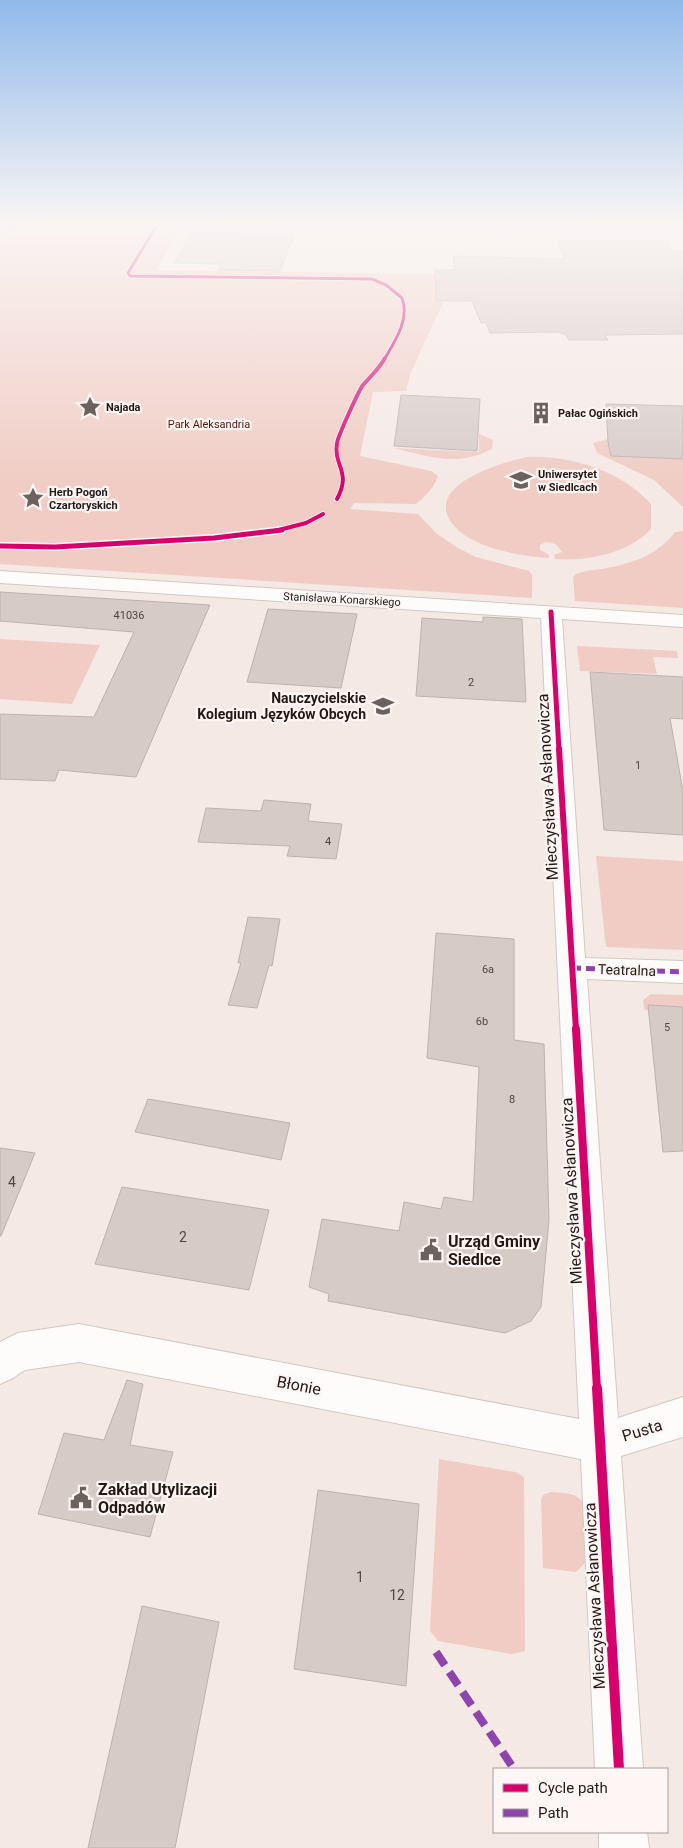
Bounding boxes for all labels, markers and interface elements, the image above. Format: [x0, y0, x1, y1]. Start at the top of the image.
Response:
place icon: Najada [77, 394, 103, 420]
building icon: Pałac Ogińskich [528, 400, 554, 426]
place label: Najada [106, 401, 141, 414]
place label: Pałac Ogińskich [558, 407, 638, 420]
park label: Park Aleksandria [168, 418, 250, 431]
school or university icon: Uniwersytet w Siedlcach [508, 467, 534, 493]
place label: Uniwersytet w Siedlcach [538, 468, 597, 494]
place icon: Herb Pogoń Czartoryskich [20, 485, 46, 511]
place label: Herb Pogoń Czartoryskich [49, 486, 118, 512]
street label: Stanisława Konarskiego [283, 590, 401, 609]
house number: 41036 [114, 609, 144, 622]
house number: 2 [468, 676, 474, 689]
place label: Nauczycielskie Kolegium Języków Obcych [197, 690, 366, 722]
school or university icon: Nauczycielskie Kolegium Języków Obcych [370, 693, 396, 719]
street label: Mieczysława Asłanowicza [533, 693, 562, 881]
house number: 1 [635, 759, 641, 772]
house number: 4 [325, 835, 331, 848]
street label: Teatralna [598, 961, 656, 979]
house number: 6a [482, 963, 494, 976]
house number: 6b [476, 1015, 488, 1028]
house number: 5 [664, 1021, 670, 1034]
house number: 8 [509, 1093, 515, 1106]
street label: Mieczysława Asłanowicza [557, 1097, 586, 1285]
house number: 4 [8, 1174, 16, 1190]
house number: 2 [179, 1229, 187, 1245]
place label: Urząd Gminy Siedlce [448, 1232, 541, 1269]
public building icon: Urząd Gminy Siedlce [418, 1237, 444, 1263]
street label: Błonie [275, 1372, 323, 1399]
street label: Pusta [620, 1415, 665, 1446]
place label: Zakład Utylizacji Odpadów [98, 1480, 217, 1517]
public building icon: Zakład Utylizacji Odpadów [68, 1485, 94, 1511]
street label: Mieczysława Asłanowicza [580, 1502, 609, 1690]
house number: 1 [356, 1569, 364, 1585]
house number: 12 [389, 1587, 405, 1603]
legend [493, 1768, 668, 1833]
text: Cycle path [538, 1779, 608, 1797]
text: Path [538, 1804, 569, 1822]

